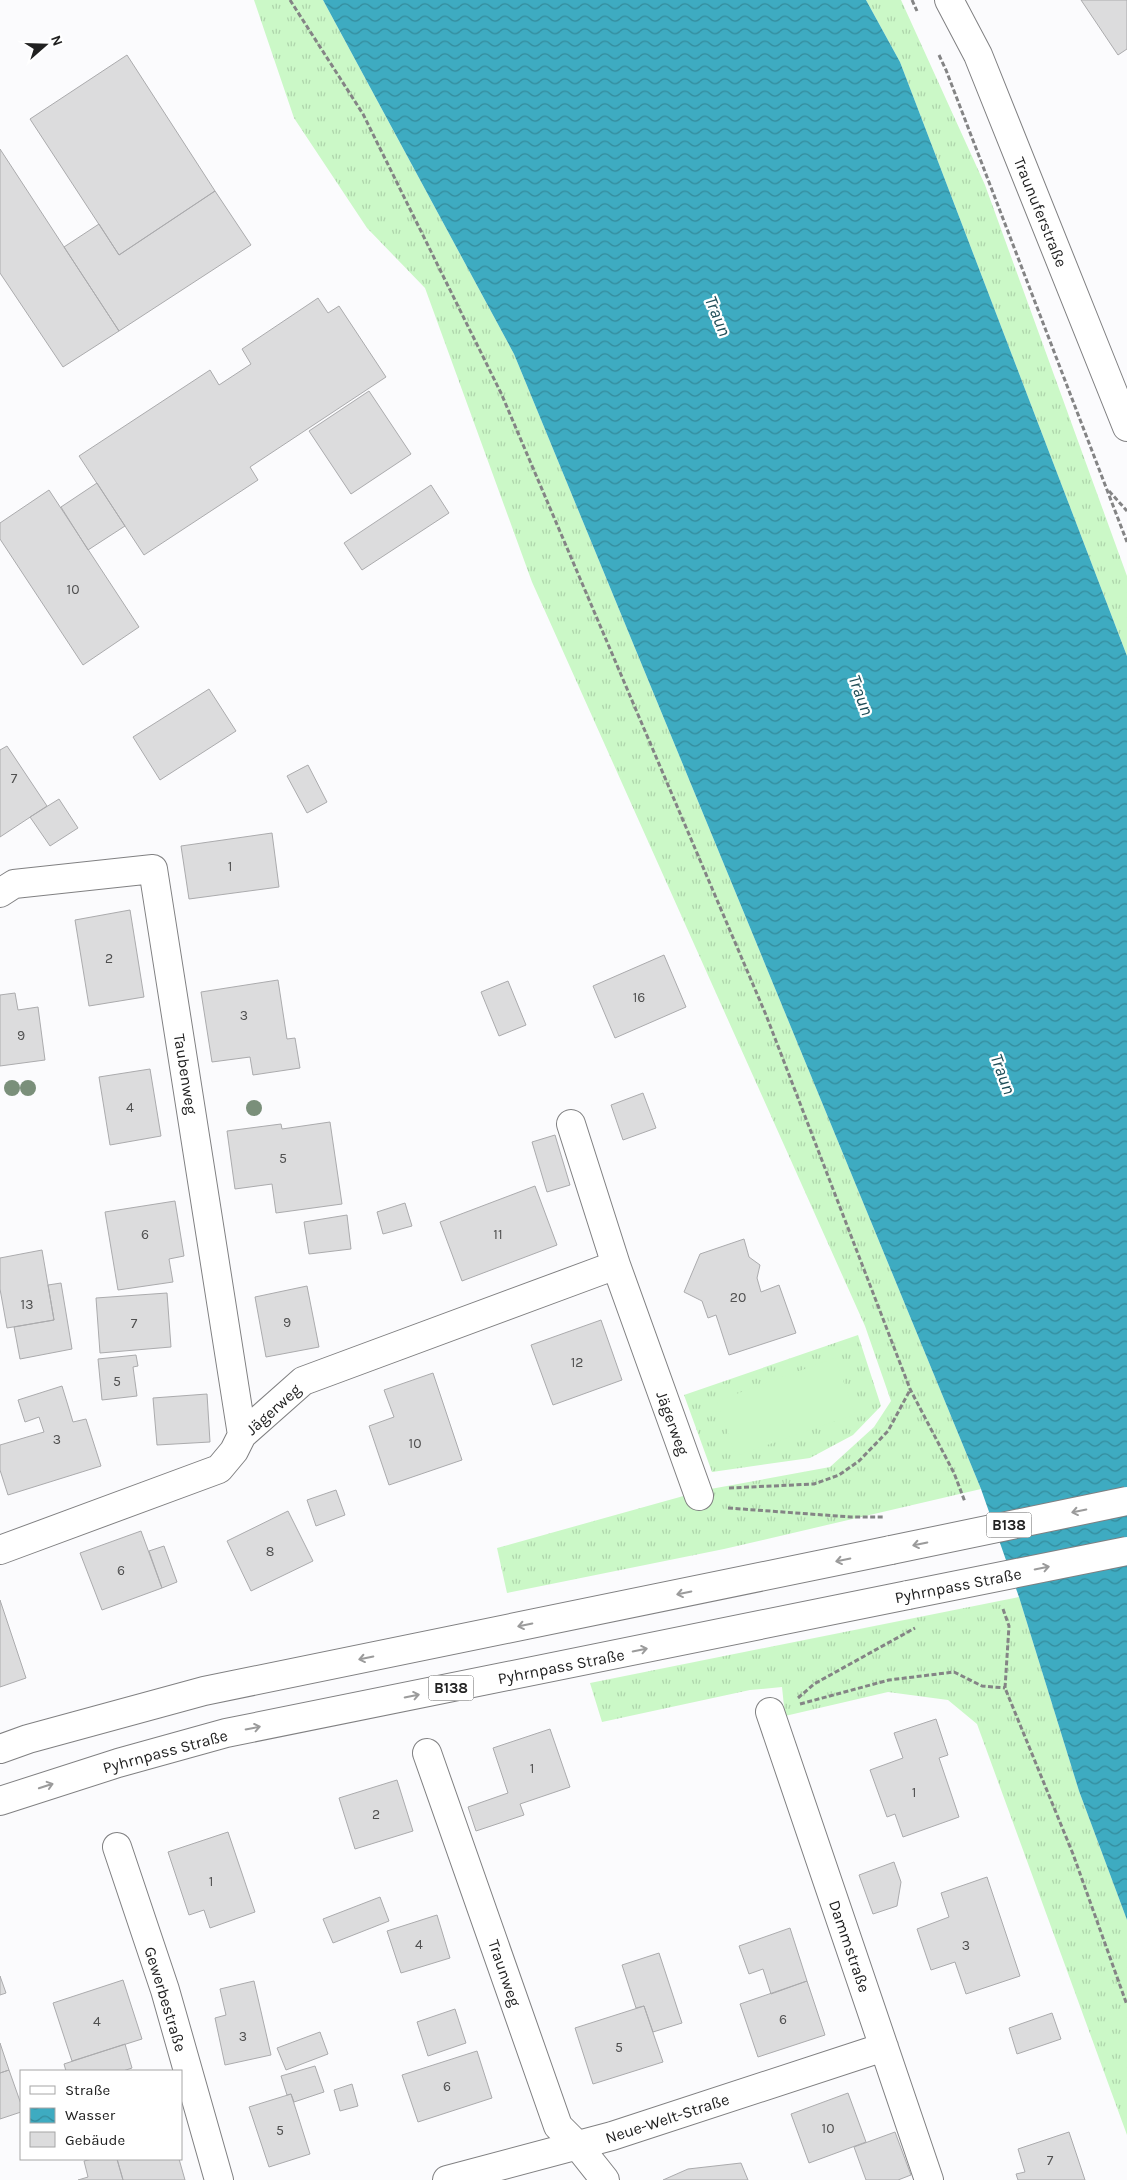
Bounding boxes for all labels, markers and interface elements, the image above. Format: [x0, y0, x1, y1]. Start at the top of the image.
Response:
north arrow [20, 20, 70, 70]
text: N [47, 33, 66, 48]
street label: Traunuferstraße [1010, 154, 1071, 270]
water label: Traun [700, 293, 736, 339]
house number: 10 [67, 581, 79, 598]
water label: Traun [844, 672, 878, 718]
house number: 7 [11, 770, 18, 787]
house number: 1 [228, 858, 232, 875]
house number: 2 [105, 950, 113, 967]
house number: 16 [633, 989, 645, 1006]
house number: 3 [240, 1007, 248, 1024]
house number: 9 [17, 1027, 25, 1044]
street label: Taubenweg [170, 1032, 201, 1116]
water label: Traun [986, 1051, 1020, 1097]
house number: 4 [126, 1099, 134, 1116]
house number: 5 [279, 1150, 287, 1167]
house number: 6 [141, 1226, 149, 1243]
house number: 11 [493, 1226, 503, 1243]
house number: 20 [730, 1289, 746, 1306]
house number: 13 [21, 1296, 33, 1313]
house number: 9 [283, 1314, 291, 1331]
house number: 7 [131, 1315, 138, 1332]
house number: 12 [571, 1354, 583, 1371]
house number: 5 [113, 1373, 121, 1390]
street label: Jägerweg [242, 1380, 305, 1439]
street label: Jägerweg [652, 1388, 693, 1458]
house number: 3 [53, 1431, 61, 1448]
house number: 10 [409, 1435, 421, 1452]
one-way arrow [1072, 1506, 1088, 1516]
road number: B138 [986, 1512, 1032, 1538]
one-way arrow [913, 1540, 929, 1549]
house number: 8 [266, 1543, 274, 1560]
one-way arrow [836, 1556, 852, 1565]
house number: 6 [117, 1562, 125, 1579]
one-way arrow [1033, 1563, 1049, 1573]
street label: Pyhrnpass Straße [893, 1564, 1023, 1607]
one-way arrow [677, 1588, 693, 1598]
one-way arrow [518, 1621, 534, 1630]
one-way arrow [632, 1644, 648, 1654]
street label: Pyhrnpass Straße [496, 1645, 626, 1688]
one-way arrow [358, 1654, 374, 1663]
road number: B138 [428, 1676, 474, 1700]
one-way arrow [404, 1690, 420, 1700]
one-way arrow [245, 1723, 261, 1732]
street label: Pyhrnpass Straße [101, 1726, 230, 1777]
house number: 1 [530, 1760, 534, 1777]
one-way arrow [38, 1781, 54, 1791]
house number: 1 [912, 1784, 916, 1801]
house number: 2 [372, 1806, 380, 1823]
house number: 1 [209, 1873, 213, 1890]
street label: Dammstraße [825, 1898, 874, 1995]
house number: 4 [415, 1936, 423, 1953]
street label: Traunweg [484, 1937, 525, 2009]
house number: 3 [962, 1937, 970, 1954]
street label: Gewerbestraße [141, 1944, 191, 2054]
house number: 6 [779, 2011, 787, 2028]
house number: 4 [93, 2013, 101, 2030]
house number: 3 [239, 2028, 247, 2045]
house number: 5 [615, 2039, 623, 2056]
legend [20, 2070, 182, 2160]
house number: 6 [443, 2078, 451, 2095]
text: Straße [65, 2081, 110, 2099]
street label: Neue-Welt-Straße [603, 2090, 731, 2147]
text: Wasser [65, 2106, 116, 2124]
house number: 10 [822, 2120, 834, 2137]
house number: 5 [276, 2122, 284, 2139]
text: Gebäude [65, 2131, 125, 2149]
house number: 7 [1047, 2152, 1054, 2169]

